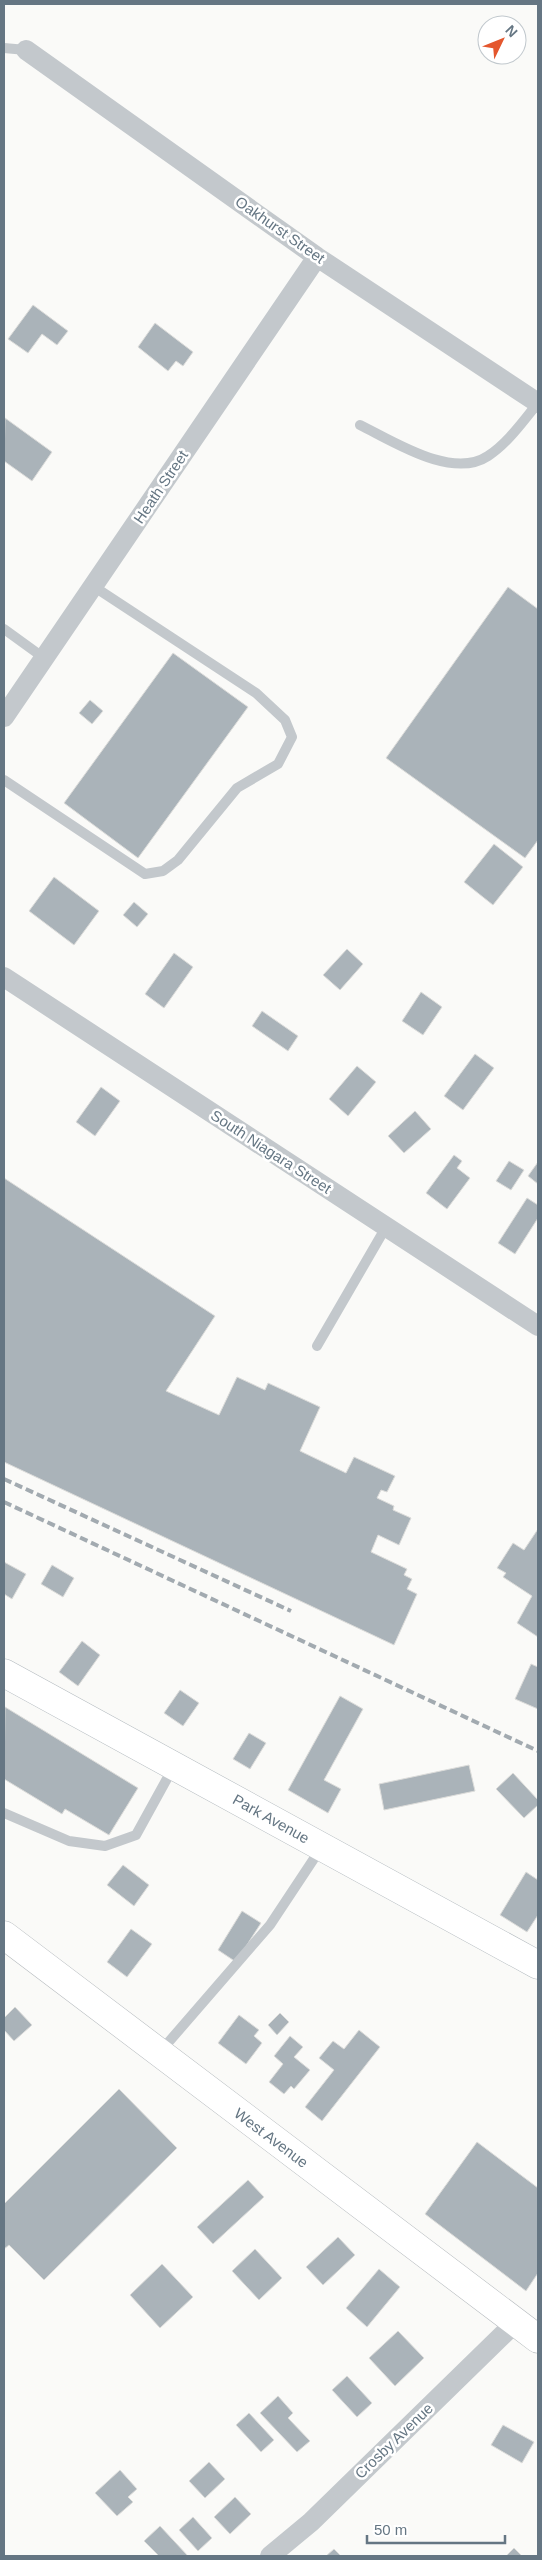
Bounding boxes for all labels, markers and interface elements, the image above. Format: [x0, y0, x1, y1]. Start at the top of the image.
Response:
north arrow [477, 15, 527, 65]
text: N [502, 22, 521, 40]
street label: Oakhurst Street [232, 193, 329, 267]
street label: Heath Street [130, 446, 192, 526]
street label: South Niagara Street [208, 1106, 335, 1197]
street label: Park Avenue [230, 1791, 312, 1847]
street label: West Avenue [231, 2104, 311, 2171]
street label: Crosby Avenue [351, 2399, 436, 2482]
scale bar [367, 2512, 504, 2544]
text: 50 m [374, 2521, 407, 2538]

